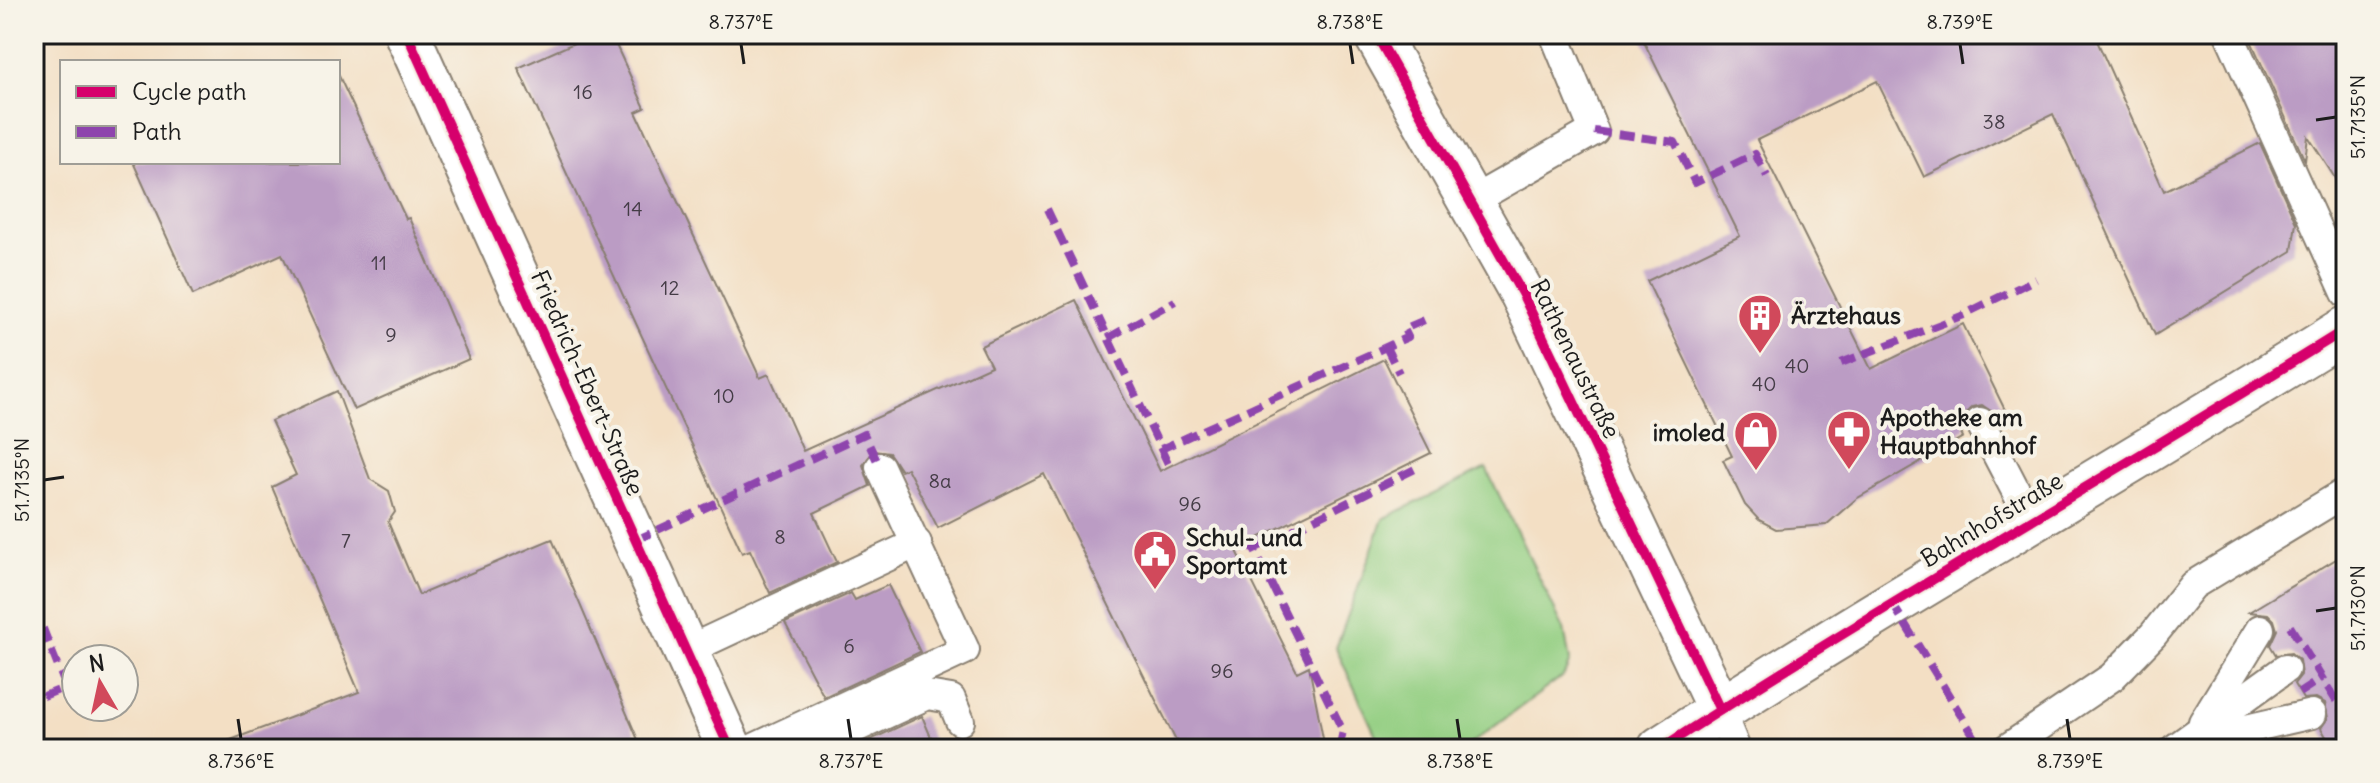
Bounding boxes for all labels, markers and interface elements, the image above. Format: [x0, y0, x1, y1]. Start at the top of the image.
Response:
text: 8.737°E [708, 9, 774, 34]
text: 8.738°E [1317, 9, 1383, 34]
text: 8.739°E [1927, 9, 1993, 34]
legend [60, 60, 340, 164]
text: 51.7135°N [2345, 75, 2370, 159]
text: Cycle path [132, 76, 247, 106]
house number: 16 [573, 79, 593, 104]
house number: 38 [1983, 109, 2005, 134]
text: Path [132, 116, 182, 146]
house number: 14 [623, 196, 643, 221]
house number: 11 [371, 250, 387, 275]
street label: Friedrich-Ebert-Straße [525, 265, 651, 500]
street label: Rathenaustraße [1524, 274, 1627, 443]
house number: 12 [661, 275, 679, 300]
building icon: Ärztehaus [1736, 292, 1784, 355]
place label: Ärztehaus [1791, 300, 1901, 330]
house number: 9 [385, 322, 397, 347]
house number: 40 [1785, 353, 1809, 378]
house number: 40 [1752, 371, 1776, 396]
house number: 10 [713, 383, 735, 408]
place label: Apotheke am Hauptbahnhof [1880, 402, 2037, 460]
pharmacy icon: Apotheke am Hauptbahnhof [1825, 408, 1873, 471]
shop icon: imoled [1732, 409, 1780, 472]
place label: imoled [1653, 417, 1725, 447]
text: 51.7135°N [9, 438, 34, 522]
street label: Bahnhofstraße [1915, 465, 2068, 573]
house number: 8a [929, 468, 951, 493]
house number: 96 [1178, 491, 1202, 516]
place label: Schul- und Sportamt [1186, 522, 1303, 580]
house number: 8 [774, 524, 786, 549]
house number: 7 [341, 528, 351, 553]
public building icon: Schul- und Sportamt [1131, 528, 1179, 591]
text: 51.7130°N [2345, 565, 2370, 651]
house number: 6 [843, 633, 855, 658]
north arrow [60, 643, 140, 723]
text: N [87, 648, 107, 678]
house number: 96 [1210, 658, 1234, 683]
text: 8.736°E [208, 748, 274, 773]
text: 8.737°E [818, 748, 884, 773]
text: 8.738°E [1427, 748, 1493, 773]
text: 8.739°E [2037, 748, 2103, 773]

